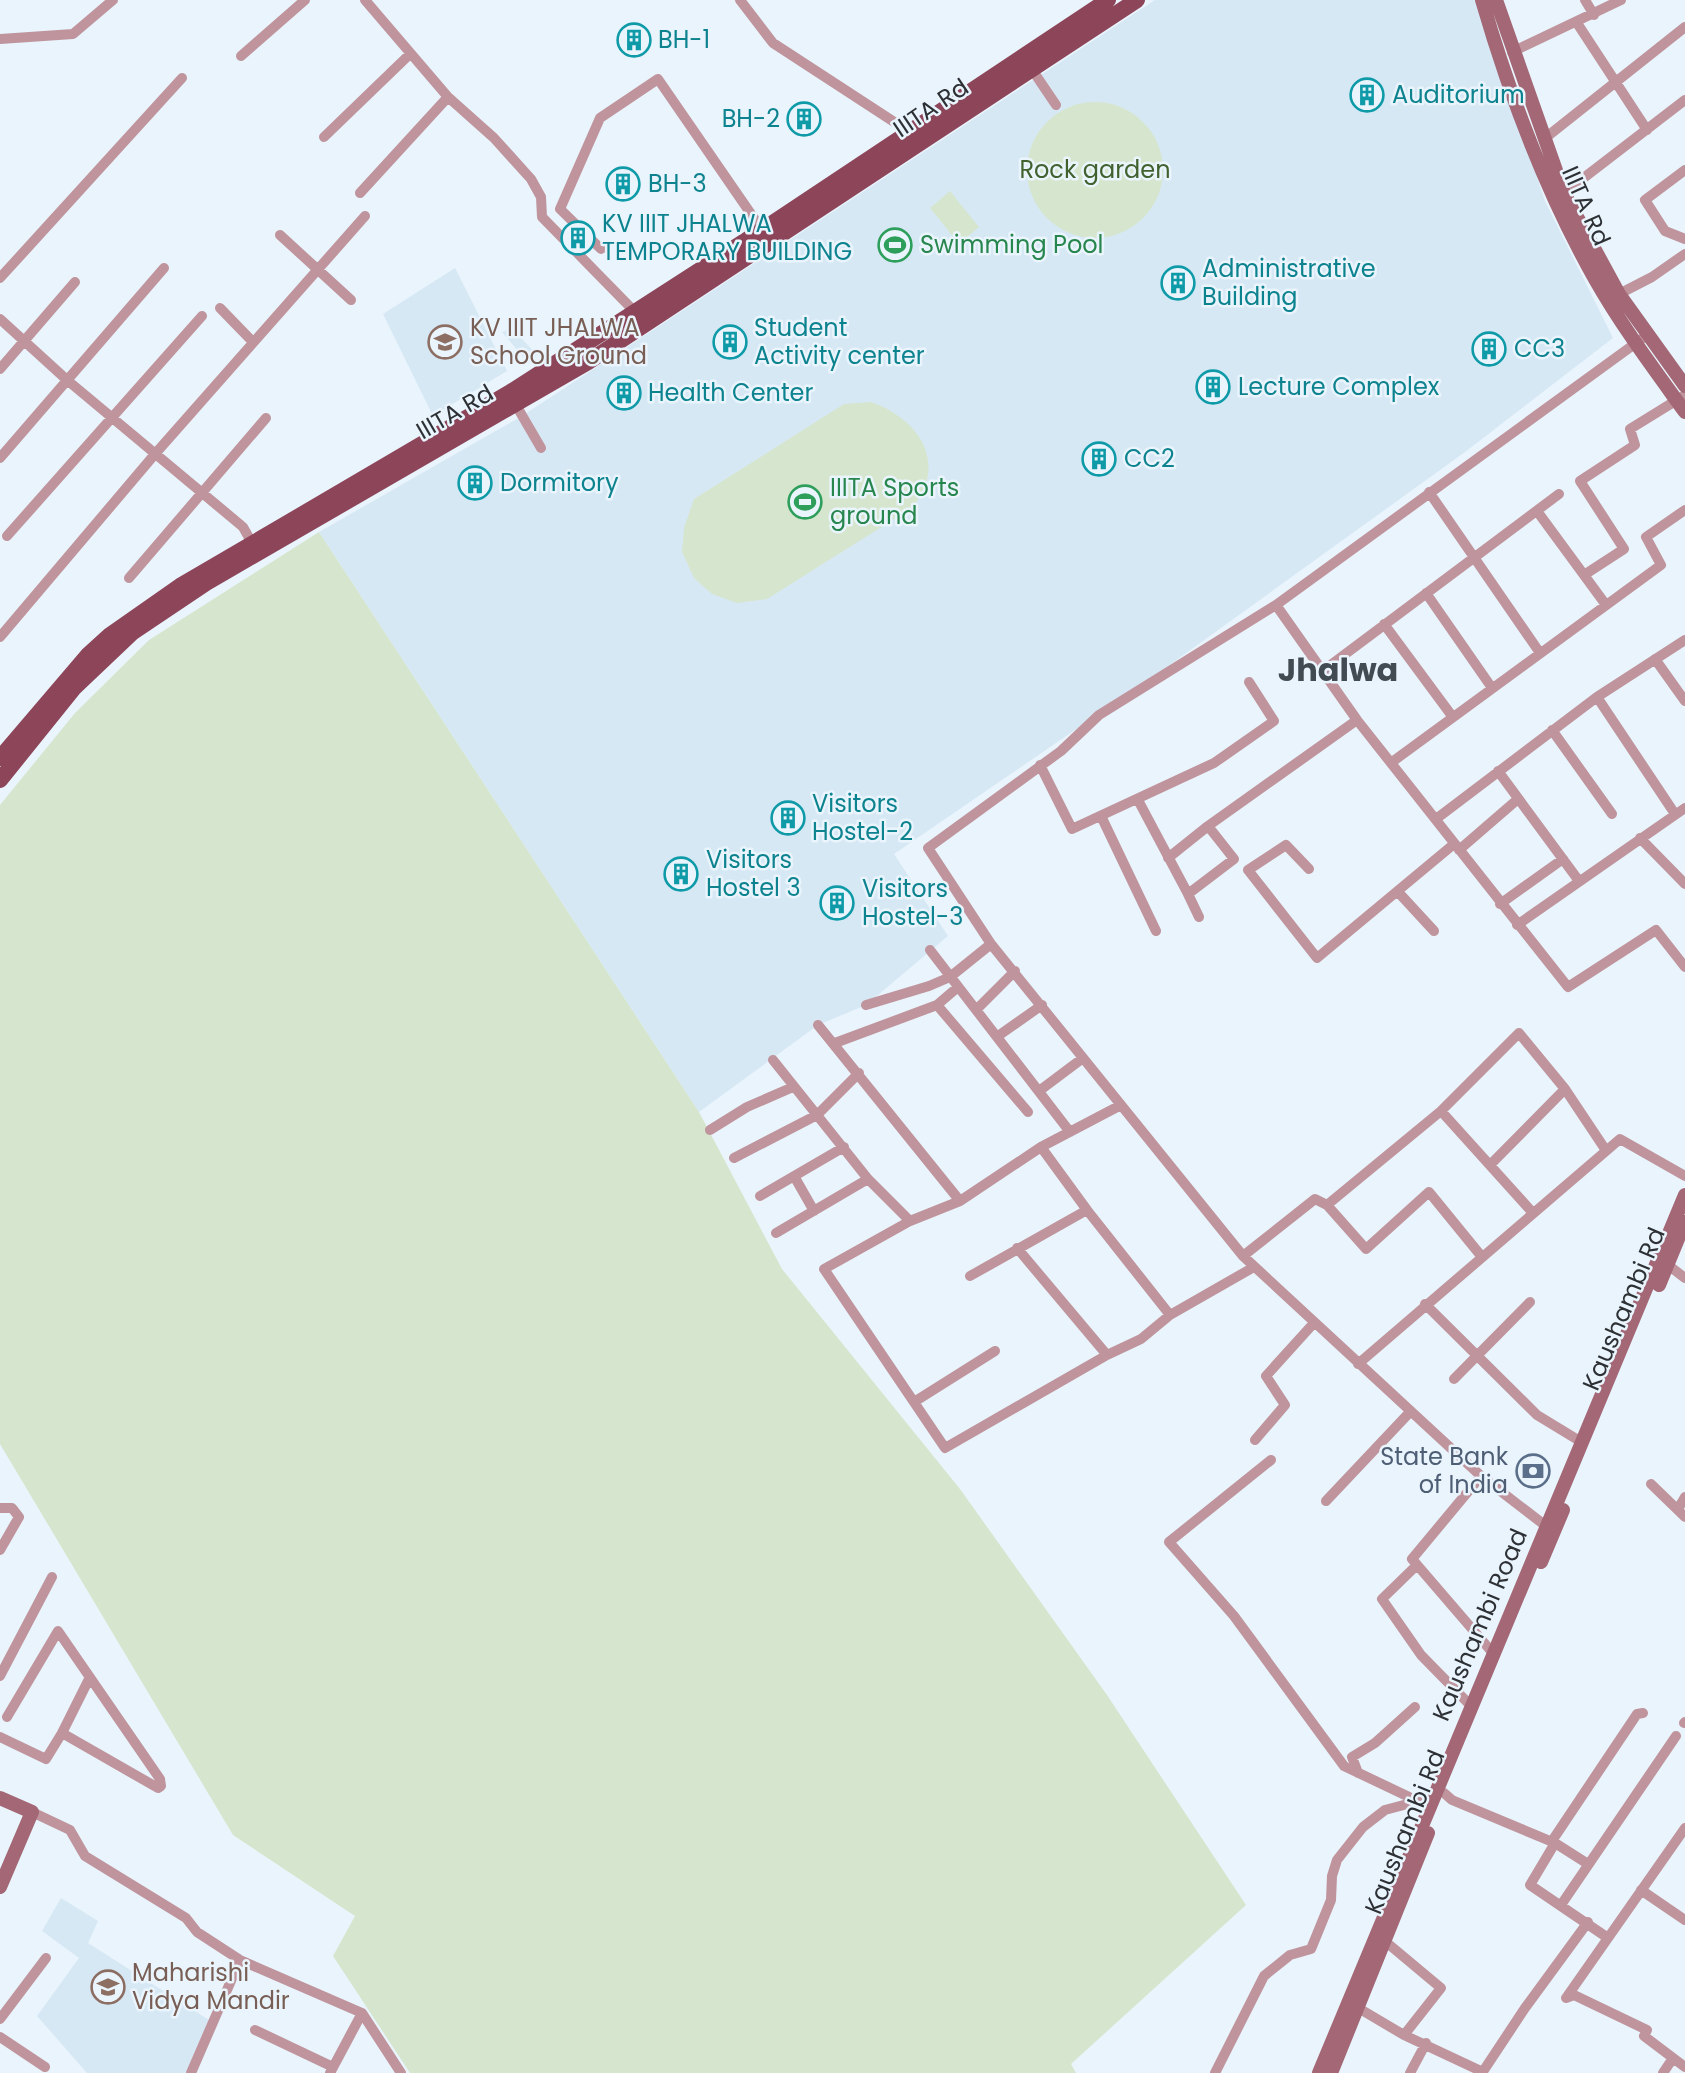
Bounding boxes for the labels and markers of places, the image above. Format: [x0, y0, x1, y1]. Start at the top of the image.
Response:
building icon: BH-1 [615, 21, 653, 59]
place label: BH-1 [658, 23, 710, 56]
building icon: Auditorium [1348, 76, 1386, 114]
place label: Auditorium [1392, 78, 1525, 111]
building icon: BH-2 [785, 100, 823, 138]
place label: BH-2 [722, 102, 780, 135]
building icon: BH-3 [604, 165, 642, 203]
place label: BH-3 [648, 167, 707, 200]
place label: KV IIIT JHALWA TEMPORARY BUILDING [602, 207, 852, 268]
building icon: KV IIIT JHALWA TEMPORARY BUILDING [559, 219, 597, 257]
sports icon: Swimming Pool [876, 226, 914, 264]
place label: Swimming Pool [920, 228, 1104, 261]
place label: Administrative Building [1202, 252, 1376, 313]
building icon: Administrative Building [1159, 264, 1197, 302]
place label: KV IIIT JHALWA School Ground [470, 311, 647, 372]
place label: Student Activity center [754, 311, 925, 372]
school or university icon: KV IIIT JHALWA School Ground [426, 323, 464, 361]
building icon: Student Activity center [711, 323, 749, 361]
building icon: CC3 [1470, 330, 1508, 368]
place label: CC3 [1514, 332, 1565, 365]
building icon: Lecture Complex [1194, 368, 1232, 406]
place label: Lecture Complex [1238, 370, 1440, 403]
building icon: Health Center [605, 374, 643, 412]
place label: Health Center [648, 376, 814, 409]
building icon: CC2 [1080, 440, 1118, 478]
place label: CC2 [1124, 442, 1175, 475]
building icon: Dormitory [456, 464, 494, 502]
place label: Dormitory [500, 466, 619, 499]
place label: IIITA Sports ground [830, 471, 959, 532]
sports icon: IIITA Sports ground [786, 483, 824, 521]
place label: Visitors Hostel-2 [812, 787, 913, 848]
building icon: Visitors Hostel-2 [769, 799, 807, 837]
place label: Visitors Hostel 3 [706, 843, 801, 904]
building icon: Visitors Hostel 3 [662, 855, 700, 893]
place label: Visitors Hostel-3 [862, 872, 963, 933]
building icon: Visitors Hostel-3 [818, 884, 856, 922]
place label: State Bank of India [1380, 1440, 1509, 1501]
bank icon: State Bank of India [1514, 1452, 1552, 1490]
place label: Maharishi Vidya Mandir [132, 1956, 290, 2017]
school or university icon: Maharishi Vidya Mandir [89, 1968, 127, 2006]

